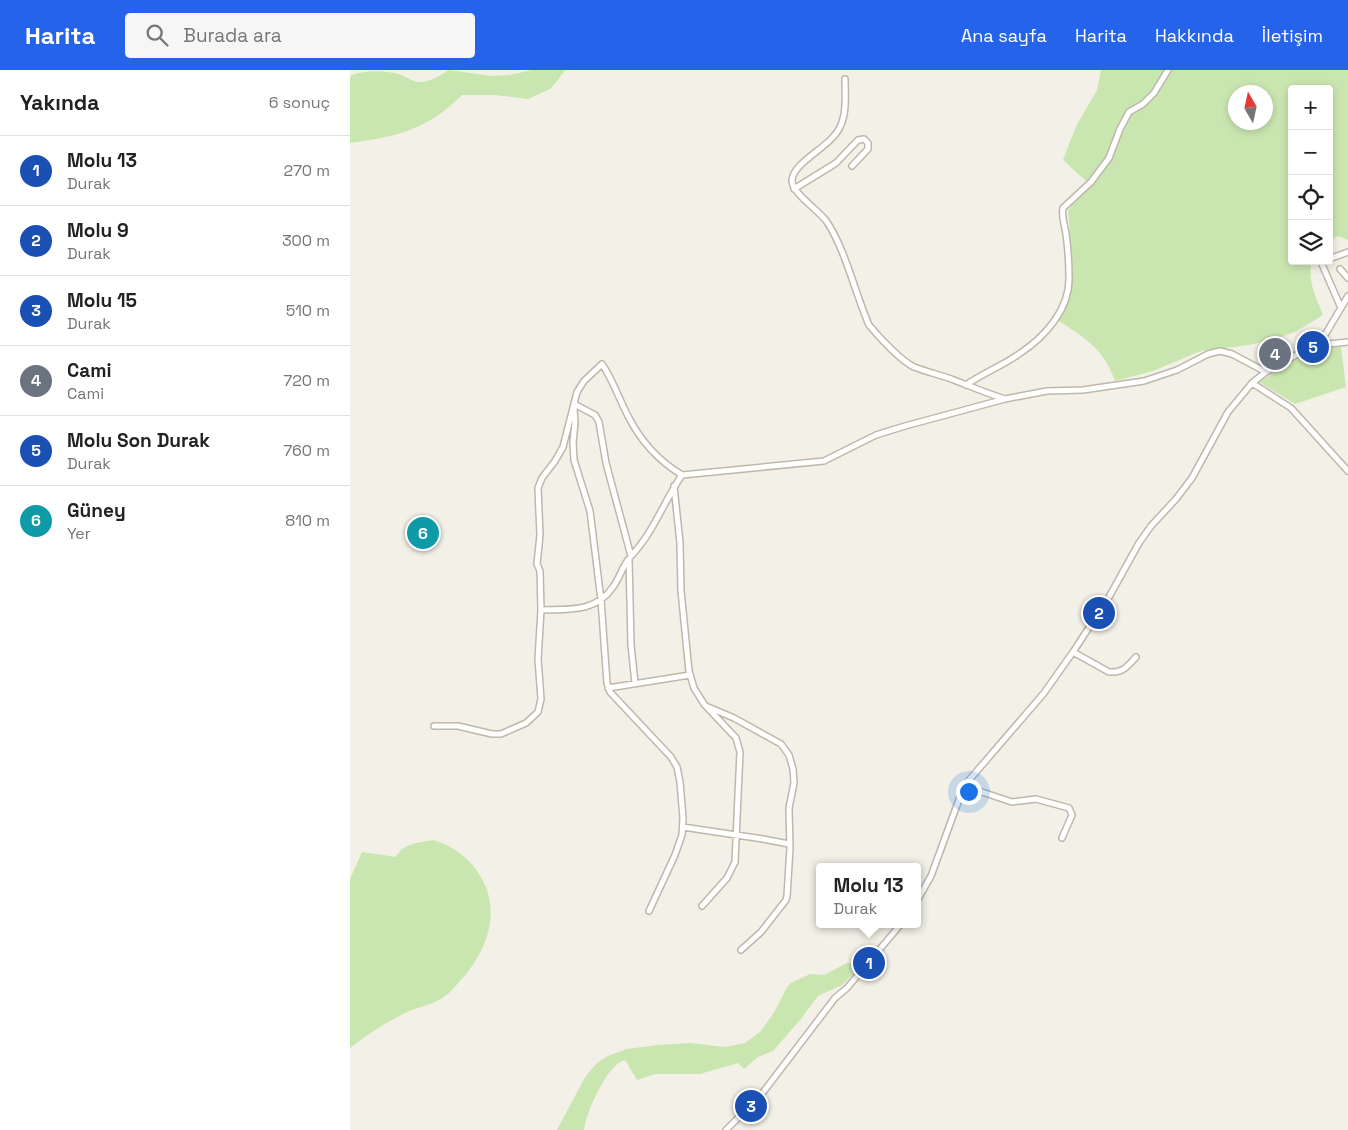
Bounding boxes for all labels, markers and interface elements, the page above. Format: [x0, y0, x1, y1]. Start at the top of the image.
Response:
search box [125, 13, 475, 58]
text: Harita [25, 20, 95, 51]
icon: search [143, 21, 171, 49]
text: Burada ara [183, 23, 282, 48]
text: Ana sayfa [961, 24, 1047, 47]
text: Harita [1075, 24, 1127, 47]
text: Hakkında [1155, 24, 1234, 47]
text: İletişim [1262, 24, 1323, 47]
north arrow [1228, 85, 1273, 130]
map controls [1288, 85, 1333, 265]
button: + [1288, 85, 1333, 130]
text: Yakında [20, 89, 99, 116]
text: 6 sonuç [269, 92, 330, 113]
button: − [1288, 130, 1333, 175]
text: Molu 13 [67, 148, 137, 173]
text: 1 [32, 160, 40, 181]
text: 270 m [283, 160, 330, 181]
text: Durak [67, 173, 111, 194]
button: locate [1288, 175, 1333, 220]
text: Molu 9 [67, 218, 129, 243]
button: layers [1288, 220, 1333, 265]
text: 2 [31, 230, 41, 251]
text: 300 m [282, 230, 330, 251]
text: Durak [67, 243, 111, 264]
text: Molu 15 [67, 288, 137, 313]
text: 3 [31, 300, 41, 321]
text: 510 m [286, 300, 330, 321]
text: Durak [67, 313, 111, 334]
pin: 5 [1297, 328, 1329, 366]
pin: 4 [1259, 335, 1291, 373]
text: Cami [67, 358, 112, 383]
text: 4 [31, 370, 41, 391]
text: 720 m [283, 370, 330, 391]
text: Cami [67, 383, 104, 404]
text: Molu Son Durak [67, 428, 210, 453]
text: 5 [31, 440, 41, 461]
text: 760 m [283, 440, 330, 461]
text: Durak [67, 453, 111, 474]
text: Güney [67, 498, 126, 523]
text: 6 [31, 510, 41, 531]
text: 810 m [285, 510, 330, 531]
pin: 6 [407, 514, 439, 552]
text: Yer [67, 523, 91, 544]
pin: 2 [1083, 594, 1115, 632]
your location [956, 779, 982, 805]
popup [816, 863, 921, 928]
text: Molu 13 [833, 873, 904, 898]
text: Durak [833, 898, 877, 919]
pin: 1 [853, 944, 885, 982]
pin: 3 [735, 1087, 767, 1125]

